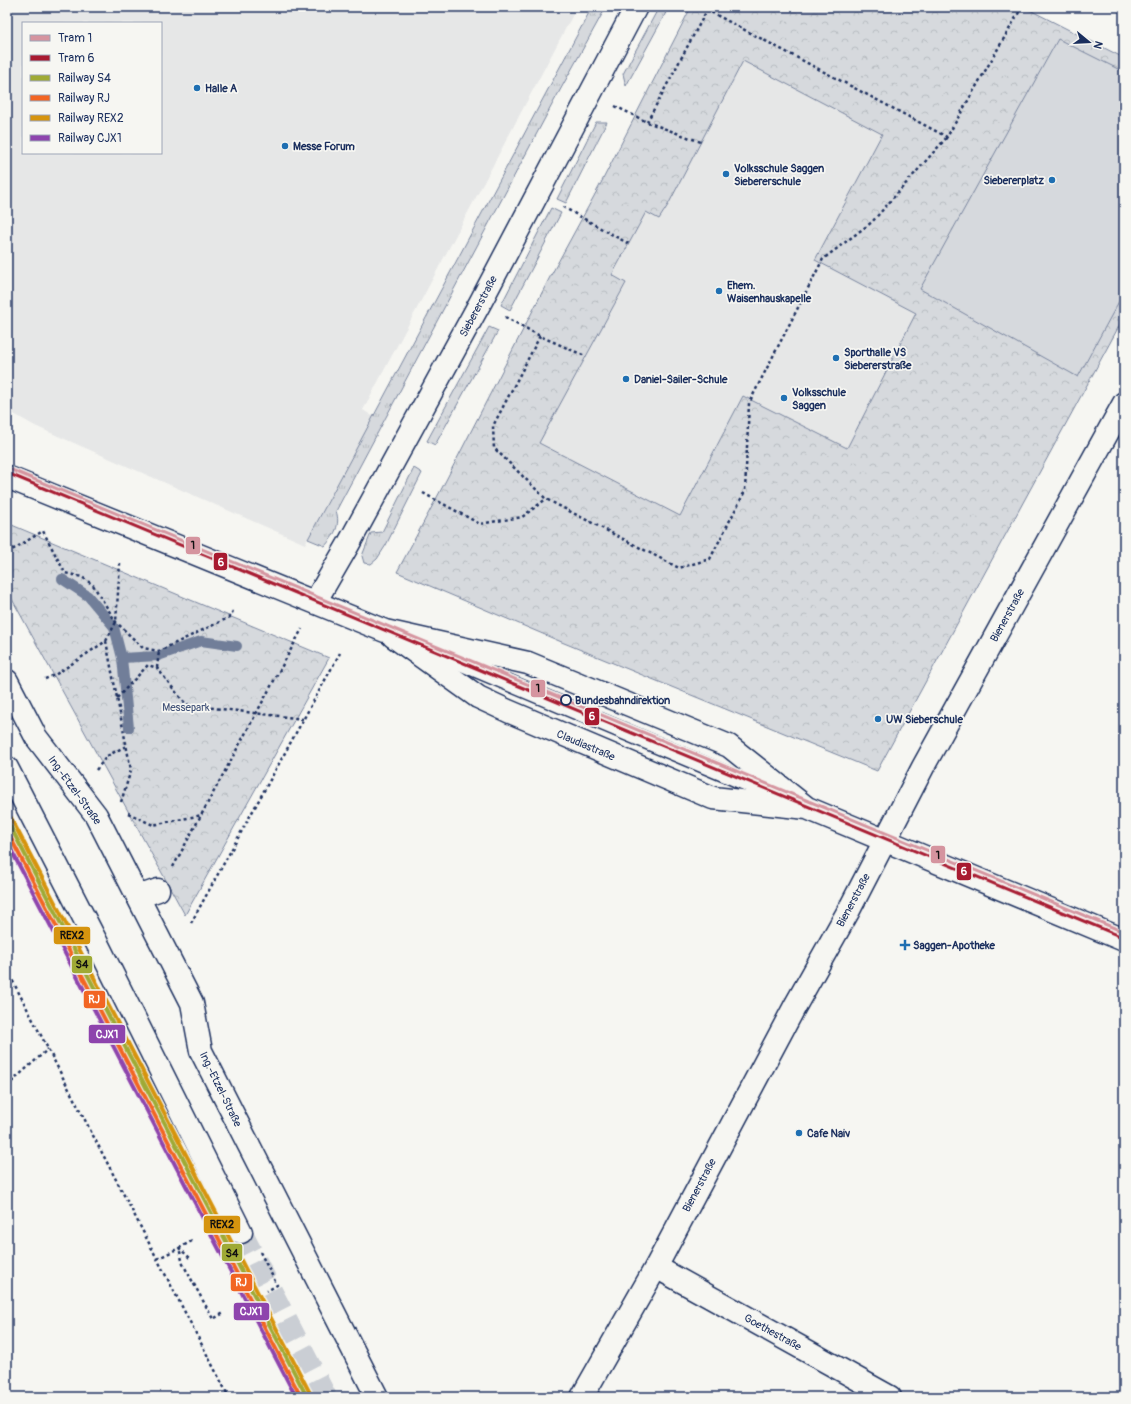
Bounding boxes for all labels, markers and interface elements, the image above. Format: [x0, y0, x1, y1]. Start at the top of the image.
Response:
legend [22, 22, 162, 154]
north arrow [1069, 22, 1109, 62]
text: Tram 1 [58, 31, 92, 46]
text: N [1091, 39, 1105, 51]
text: Tram 6 [58, 51, 94, 66]
text: Railway S4 [58, 71, 111, 86]
place label: Halle A [205, 82, 238, 95]
marker: Halle A [192, 83, 202, 93]
text: Railway RJ [58, 91, 110, 106]
text: Railway REX2 [58, 111, 124, 126]
text: Railway CJX1 [58, 131, 122, 146]
place label: Messe Forum [293, 140, 355, 153]
marker: Messe Forum [280, 141, 290, 151]
place label: Volksschule Saggen Siebererschule [734, 162, 824, 188]
marker: Volksschule Saggen Siebererschule [721, 169, 731, 179]
place label: Siebererplatz [984, 174, 1044, 187]
marker: Siebererplatz [1047, 175, 1057, 185]
street label: Siebererstraße [457, 273, 500, 339]
place label: Ehem. Waisenhauskapelle [727, 279, 812, 305]
marker: Ehem. Waisenhauskapelle [714, 286, 724, 296]
place label: Sporthalle VS Siebererstraße [844, 346, 912, 372]
marker: Sporthalle VS Siebererstraße [831, 353, 841, 363]
place label: Daniel-Sailer-Schule [634, 373, 728, 386]
marker: Daniel-Sailer-Schule [621, 374, 631, 384]
place label: Volksschule Saggen [792, 386, 846, 412]
marker: Volksschule Saggen [779, 393, 789, 403]
line badge: 1 [185, 536, 201, 555]
text: 1 [191, 539, 195, 552]
line badge: 6 [213, 552, 228, 571]
text: 6 [218, 556, 225, 569]
street label: Bienerstraße [988, 586, 1028, 644]
line badge: 1 [530, 679, 546, 698]
text: 1 [536, 682, 540, 695]
marker: Bundesbahndirektion [560, 694, 572, 706]
place label: Bundesbahndirektion [575, 694, 670, 707]
park label: Messepark [162, 701, 210, 714]
line badge: 6 [584, 707, 600, 726]
text: 6 [589, 710, 596, 723]
place label: UW Sieberschule [886, 713, 963, 726]
marker: UW Sieberschule [873, 714, 883, 724]
street label: Claudiastraße [555, 727, 617, 764]
street label: Ing.-Etzel-Straße [45, 753, 104, 828]
line badge: 1 [930, 845, 946, 864]
text: 1 [936, 849, 940, 862]
line badge: 6 [956, 862, 972, 881]
text: 6 [961, 865, 968, 878]
street label: Bienerstraße [834, 871, 873, 929]
line badge: REX2 [53, 926, 91, 945]
text: REX2 [60, 929, 84, 942]
place label: Saggen-Apotheke [913, 939, 996, 952]
marker: Saggen-Apotheke [900, 940, 910, 950]
line badge: S4 [71, 955, 93, 974]
text: S4 [76, 958, 89, 971]
line badge: RJ [83, 990, 106, 1009]
text: RJ [88, 993, 101, 1006]
line badge: CJX1 [88, 1024, 126, 1044]
text: CJX1 [96, 1028, 118, 1041]
street label: Ing.-Etzel-Straße [197, 1050, 245, 1129]
place label: Cafe Naiv [807, 1127, 850, 1140]
marker: Cafe Naiv [794, 1128, 804, 1138]
street label: Bienerstraße [680, 1156, 719, 1214]
line badge: REX2 [203, 1215, 241, 1234]
text: REX2 [210, 1218, 234, 1231]
line badge: S4 [221, 1243, 243, 1262]
text: S4 [226, 1247, 239, 1260]
line badge: RJ [230, 1273, 253, 1292]
text: RJ [235, 1276, 248, 1289]
line badge: CJX1 [233, 1302, 270, 1321]
text: CJX1 [240, 1305, 262, 1318]
street label: Goethestraße [742, 1311, 804, 1354]

